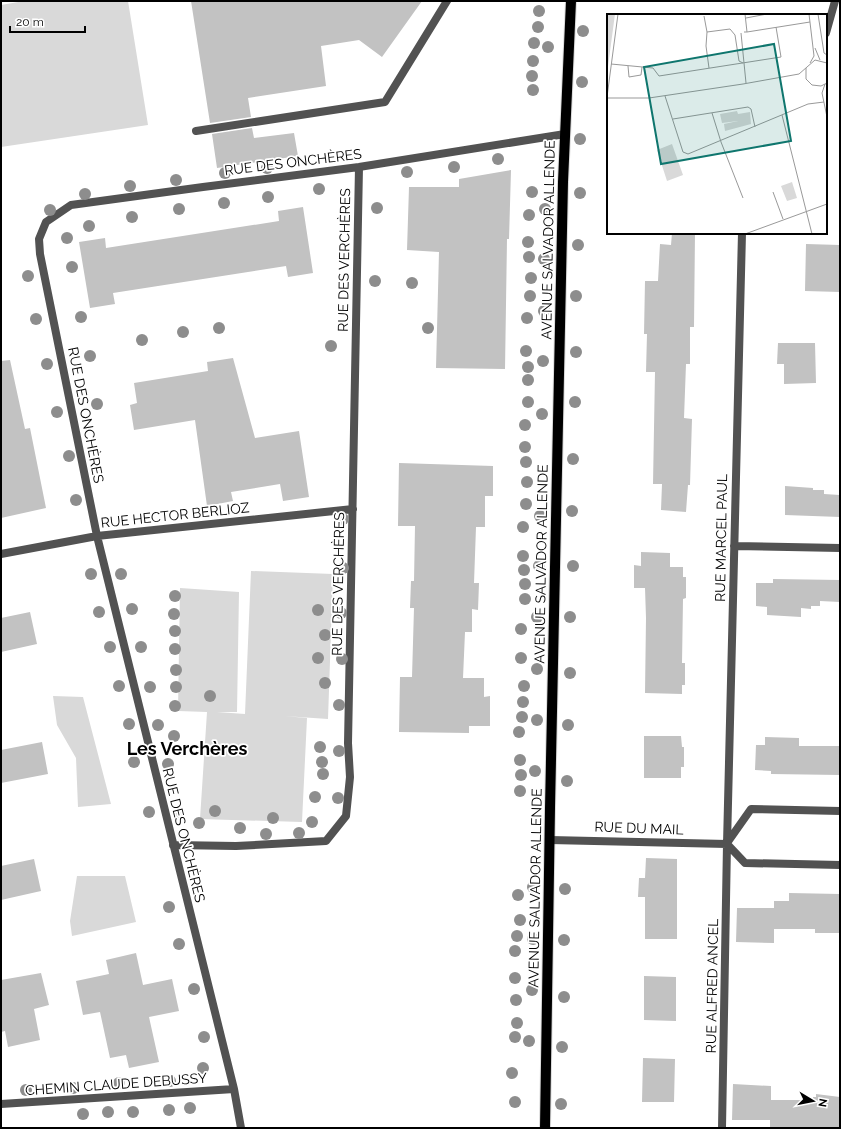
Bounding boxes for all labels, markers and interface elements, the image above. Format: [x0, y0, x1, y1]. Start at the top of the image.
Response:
scale bar [10, 8, 85, 34]
inset map [607, 14, 827, 234]
text: 20 m [16, 15, 44, 29]
street label: AVENUE SALVADOR ALLENDE [538, 140, 558, 340]
street label: RUE DES ONCHÈRES [223, 145, 363, 178]
street label: RUE DES VERCHÈRES [334, 188, 353, 332]
street label: RUE DES ONCHÈRES [65, 345, 108, 485]
street label: AVENUE SALVADOR ALLENDE [531, 464, 551, 664]
street label: RUE MARCEL PAUL [712, 474, 730, 602]
street label: RUE HECTOR BERLIOZ [100, 499, 250, 531]
street label: RUE DES VERCHÈRES [328, 512, 347, 656]
district label: Les Verchères [127, 738, 247, 759]
street label: RUE DES ONCHÈRES [160, 766, 210, 904]
street label: AVENUE SALVADOR ALLENDE [525, 788, 545, 988]
street label: RUE DU MAIL [594, 818, 684, 838]
street label: RUE ALFRED ANCEL [703, 919, 721, 1053]
street label: CHEMIN CLAUDE DEBUSSY [24, 1070, 208, 1098]
north arrow [793, 1081, 833, 1121]
text: N [815, 1097, 829, 1108]

